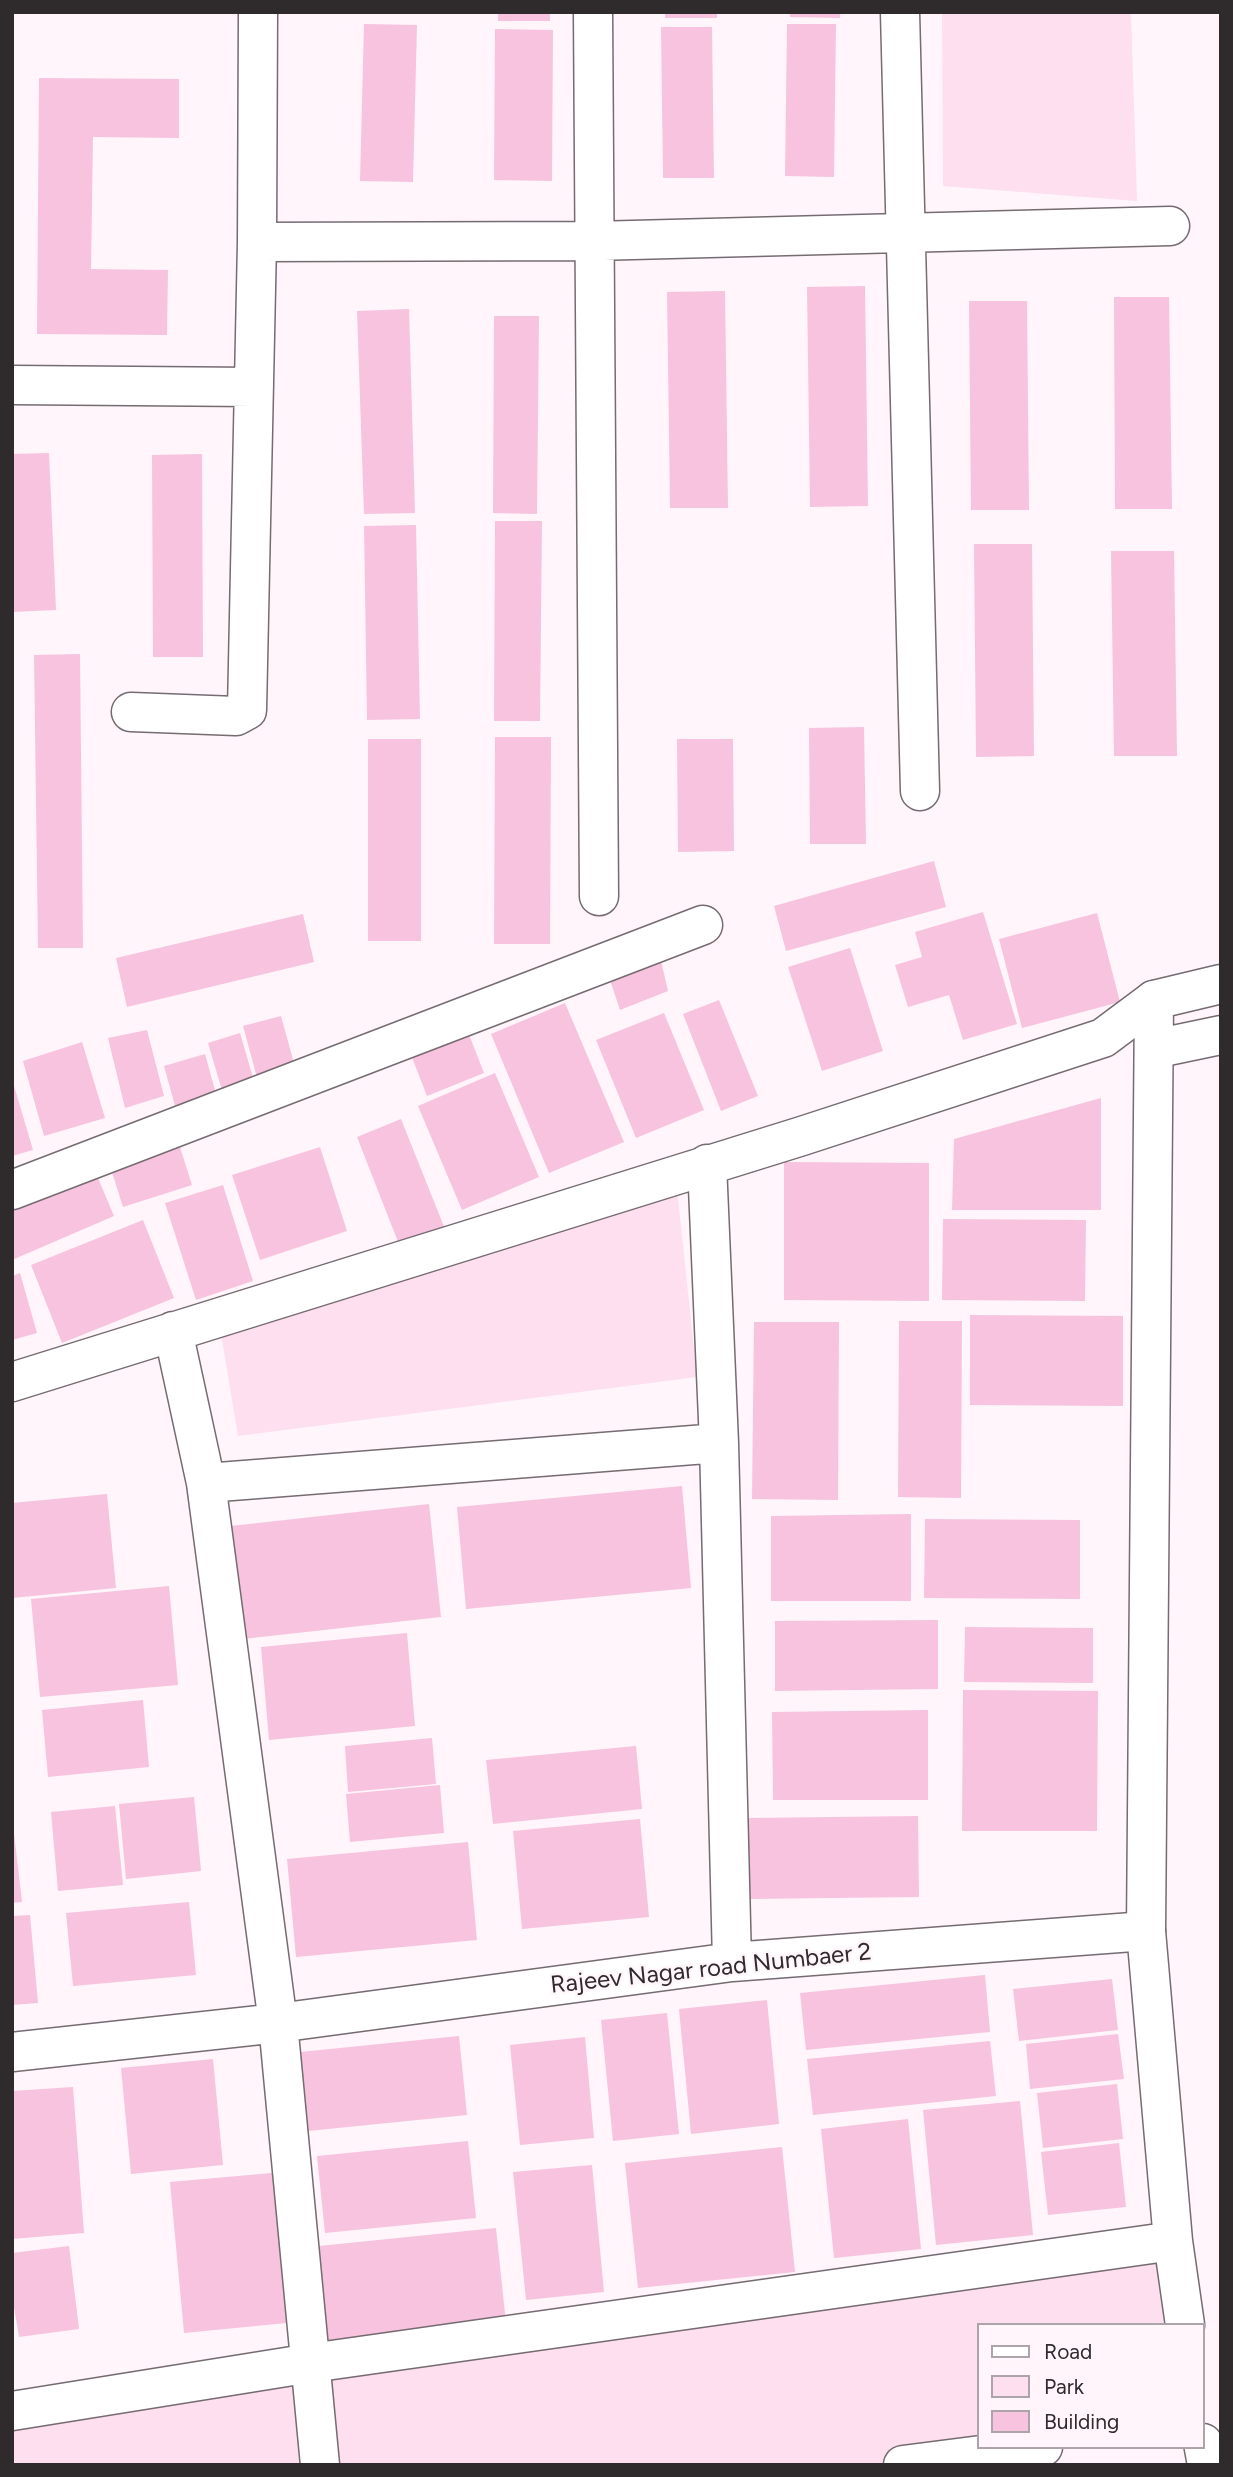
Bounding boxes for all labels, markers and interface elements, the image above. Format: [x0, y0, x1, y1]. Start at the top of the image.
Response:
street label: Rajeev Nagar road Numbaer 2 [549, 1938, 873, 2000]
legend [978, 2323, 1205, 2449]
text: Road [1044, 2339, 1092, 2364]
text: Park [1044, 2374, 1084, 2399]
text: Building [1044, 2409, 1119, 2434]

